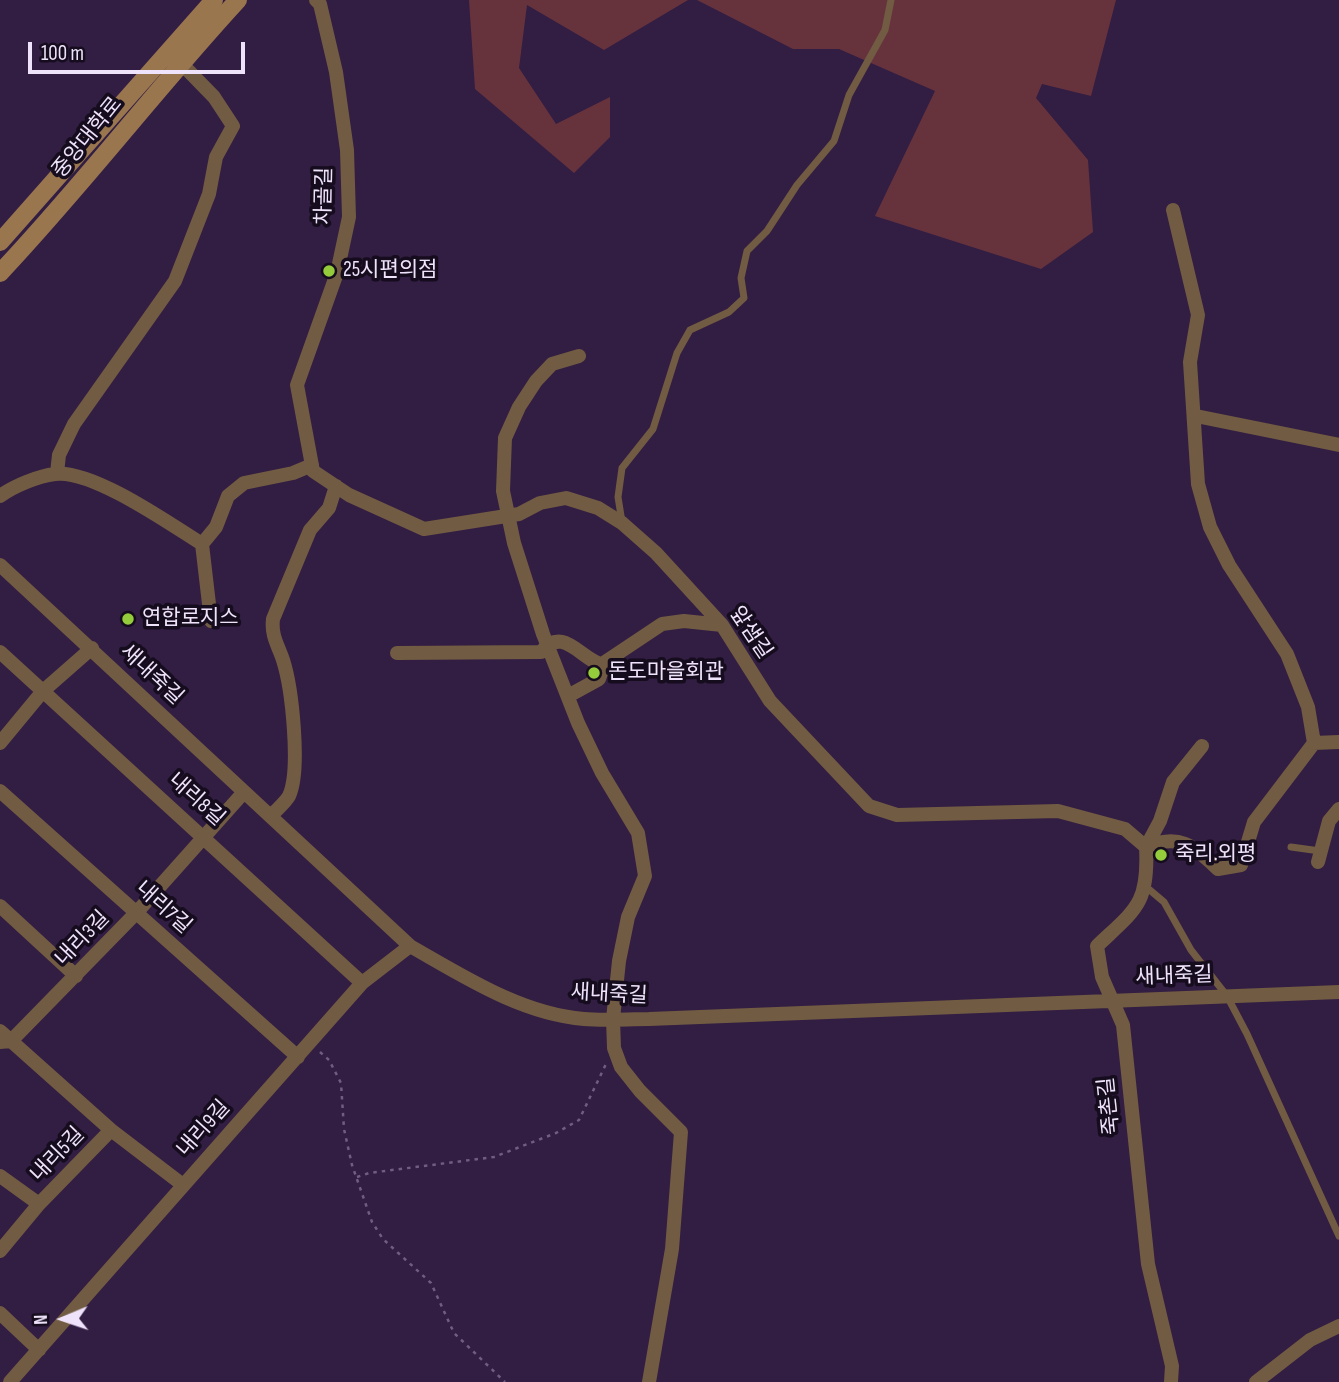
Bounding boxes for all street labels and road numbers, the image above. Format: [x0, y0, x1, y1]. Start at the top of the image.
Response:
street label: 중앙대학로 [48, 93, 128, 183]
street label: 차골길 [312, 167, 338, 225]
street label: 앞샘길 [723, 602, 777, 664]
street label: 새내죽길 [114, 639, 188, 711]
street label: 내리8길 [163, 768, 229, 832]
street label: 내리7길 [130, 876, 196, 940]
street label: 내리3길 [51, 906, 115, 972]
street label: 새내죽길 [1135, 963, 1213, 991]
street label: 새내죽길 [570, 980, 648, 1010]
street label: 죽촌길 [1094, 1076, 1126, 1136]
street label: 내리9길 [172, 1096, 236, 1162]
street label: 내리5길 [26, 1122, 90, 1188]

